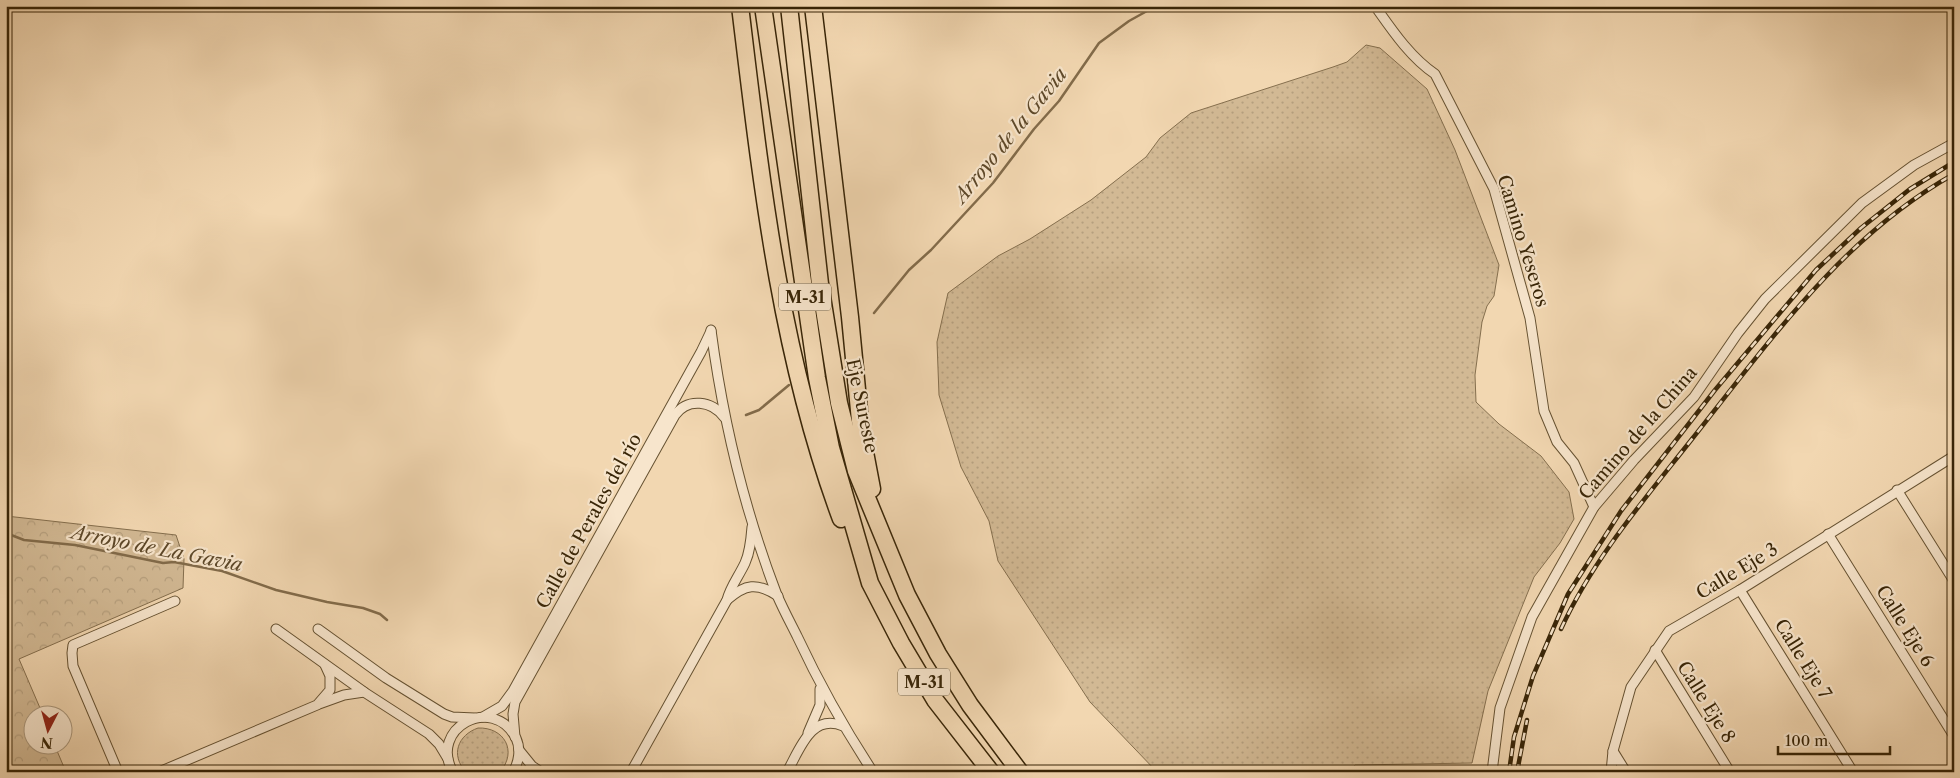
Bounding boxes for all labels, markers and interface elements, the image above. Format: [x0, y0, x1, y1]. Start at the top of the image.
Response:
water label: Arroyo de la Gavia [947, 63, 1072, 210]
street label: Camino Yeseros [1492, 172, 1554, 310]
road number: M-31 [779, 284, 831, 310]
street label: Eje Sureste [841, 357, 883, 455]
street label: Camino de la China [1574, 361, 1702, 504]
street label: Calle de Perales del río [532, 430, 646, 612]
water label: Arroyo de La Gavia [67, 520, 245, 576]
street label: Calle Eje 3 [1692, 538, 1782, 604]
street label: Calle Eje 6 [1871, 581, 1939, 671]
street label: Calle Eje 7 [1770, 615, 1836, 703]
street label: Calle Eje 8 [1672, 657, 1740, 747]
road number: M-31 [898, 669, 950, 696]
north arrow [22, 706, 72, 756]
scale bar [1778, 723, 1890, 755]
text: 100 m [1785, 731, 1828, 750]
text: N [40, 733, 54, 753]

